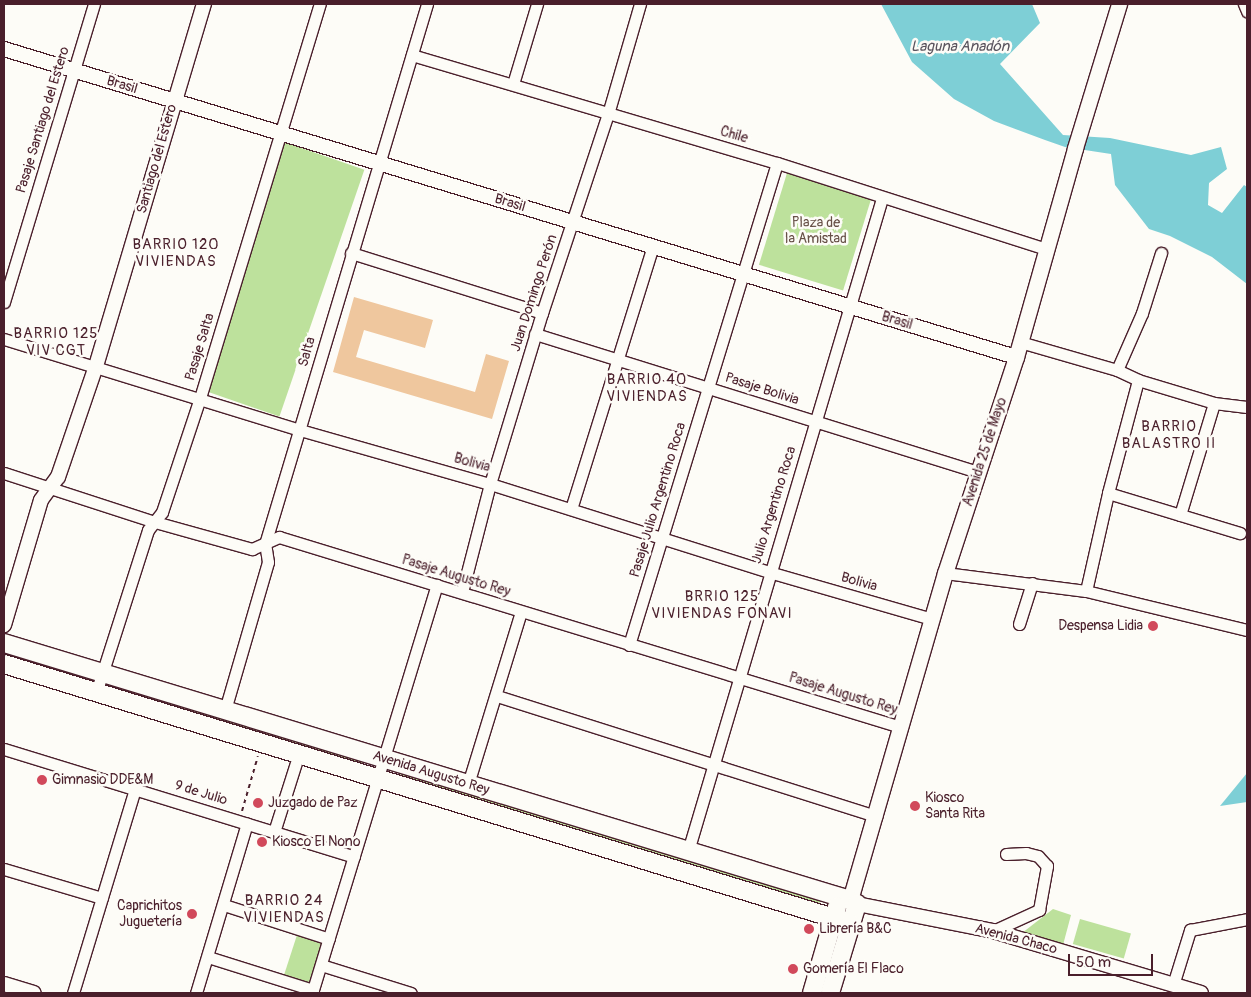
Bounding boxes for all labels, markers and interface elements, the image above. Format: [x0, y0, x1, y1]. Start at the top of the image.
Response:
water label: Laguna Anadón [911, 38, 1009, 56]
street label: Pasaje Santiago del Estero [13, 45, 73, 195]
street label: Brasil [104, 72, 140, 98]
street label: Santiago del Estero [133, 102, 181, 216]
street label: Chile [718, 123, 750, 147]
street label: Brasil [492, 190, 528, 216]
park label: Plaza de la Amistad [785, 215, 847, 248]
street label: Juan Domingo Perón [507, 232, 561, 354]
district label: BARRIO 120 VIVIENDAS [131, 235, 221, 270]
street label: Brasil [879, 308, 915, 334]
street label: Pasaje Salta [182, 311, 218, 383]
district label: BARRIO 125 VIV CGT [12, 324, 100, 359]
street label: Salta [295, 335, 319, 369]
street label: Pasaje Bolivia [723, 369, 801, 409]
district label: BARRIO 40 VIVIENDAS [605, 370, 689, 405]
street label: Avenida 25 de Mayo [959, 395, 1011, 509]
district label: BARRIO BALASTRO II [1120, 417, 1218, 452]
street label: Pasaje Julio Argentino Roca [626, 420, 690, 580]
street label: Julio Argentino Roca [748, 444, 800, 566]
street label: Bolivia [452, 450, 492, 476]
street label: Pasaje Augusto Rey [400, 551, 512, 601]
street label: Bolivia [839, 569, 879, 595]
district label: BRRIO 125 VIVIENDAS FONAVI [649, 587, 795, 622]
place label: Despensa Lidia [1058, 618, 1143, 634]
marker: Despensa Lidia [1147, 620, 1159, 632]
street label: Pasaje Augusto Rey [787, 669, 899, 719]
street label: Avenida Augusto Rey [371, 747, 491, 799]
place label: Gimnasio DDE&M [52, 772, 153, 788]
marker: Gimnasio DDE&M [36, 774, 48, 786]
street label: 9 de Julio [173, 777, 229, 809]
place label: Kiosco Santa Rita [925, 790, 985, 822]
place label: Juzgado de Paz [268, 795, 358, 811]
marker: Juzgado de Paz [252, 797, 264, 809]
marker: Kiosco Santa Rita [909, 800, 921, 812]
place label: Kiosco El Nono [272, 834, 361, 850]
marker: Kiosco El Nono [256, 836, 268, 848]
district label: BARRIO 24 VIVIENDAS [242, 891, 326, 926]
place label: Caprichitos Juguetería [117, 898, 182, 930]
marker: Caprichitos Juguetería [186, 908, 198, 920]
street label: Avenida Chaco [973, 920, 1059, 958]
place label: Librería B&C [819, 921, 892, 937]
marker: Librería B&C [803, 923, 815, 935]
scale bar [1071, 944, 1156, 976]
text: 50 m [1076, 953, 1111, 972]
place label: Gomería El Flaco [803, 961, 904, 977]
marker: Gomería El Flaco [787, 963, 799, 975]

